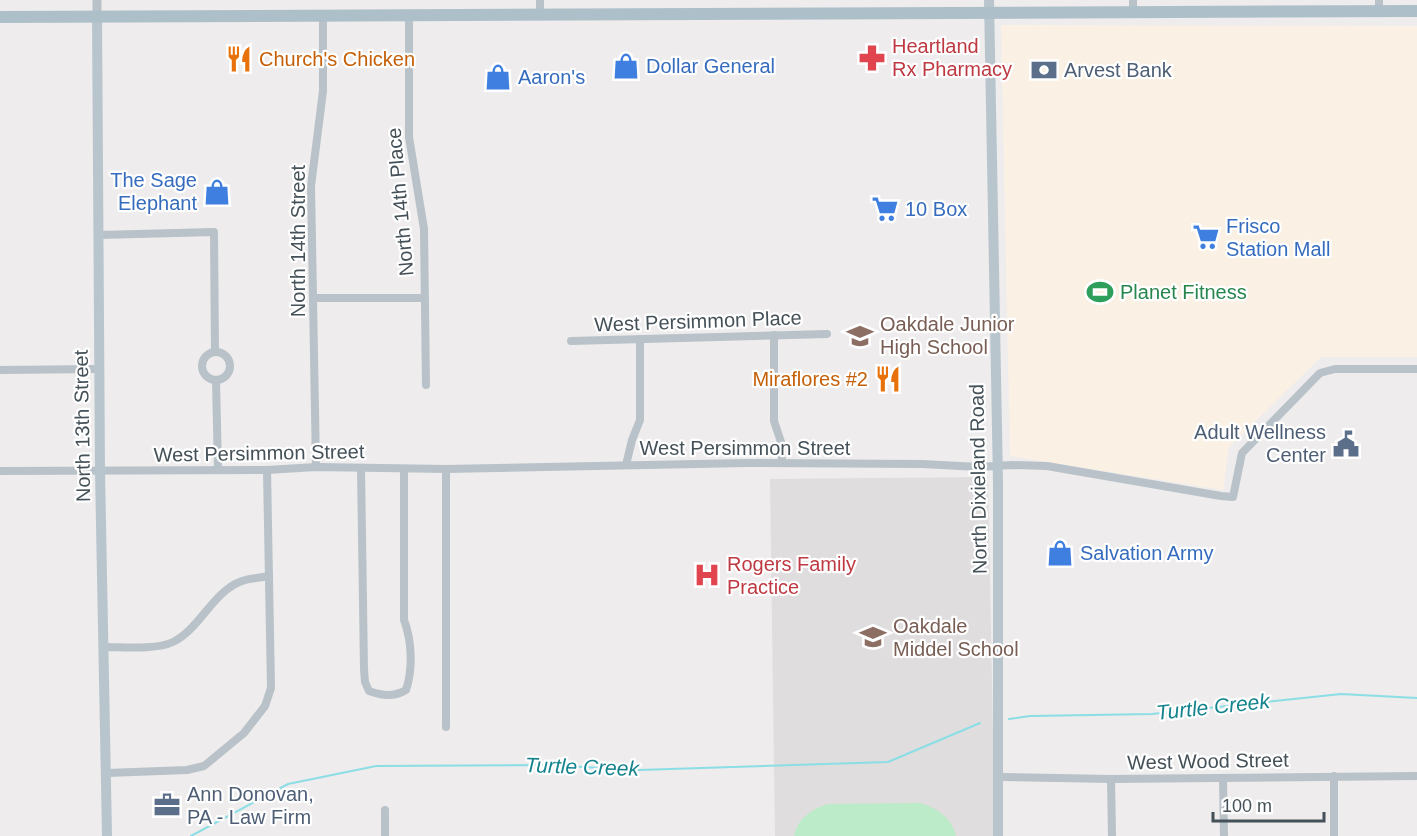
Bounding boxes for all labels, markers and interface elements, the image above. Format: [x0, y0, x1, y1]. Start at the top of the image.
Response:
place label: Heartland Rx Pharmacy [892, 35, 1012, 80]
pharmacy icon: Heartland Rx Pharmacy [857, 43, 887, 73]
restaurant icon: Church's Chicken [224, 44, 254, 74]
place label: Church's Chicken [259, 48, 415, 70]
shop icon: Dollar General [611, 51, 641, 81]
place label: Dollar General [646, 55, 775, 77]
bank icon: Arvest Bank [1029, 55, 1059, 85]
place label: Arvest Bank [1064, 59, 1173, 81]
shop icon: Aaron's [483, 62, 513, 92]
place label: Aaron's [518, 66, 585, 88]
street label: North 14th Place [383, 127, 417, 277]
street label: North 14th Street [287, 164, 309, 317]
place label: The Sage Elephant [110, 169, 197, 214]
shop icon: The Sage Elephant [202, 177, 232, 207]
supermarket icon: 10 Box [870, 194, 900, 224]
place label: 10 Box [905, 198, 967, 220]
place label: Frisco Station Mall [1226, 215, 1331, 260]
supermarket icon: Frisco Station Mall [1191, 222, 1221, 252]
sports icon: Planet Fitness [1085, 277, 1115, 307]
place label: Planet Fitness [1120, 281, 1247, 303]
street label: West Persimmon Place [594, 306, 802, 336]
place label: Oakdale Junior High School [880, 313, 1015, 358]
school or university icon: Oakdale Junior High School [845, 321, 875, 351]
street label: North 13th Street [70, 349, 94, 502]
restaurant icon: Miraflores #2 [873, 364, 903, 394]
place label: Miraflores #2 [752, 368, 868, 390]
street label: North Dixieland Road [965, 384, 991, 574]
place label: Adult Wellness Center [1194, 421, 1326, 466]
public building icon: Adult Wellness Center [1331, 429, 1361, 459]
street label: West Persimmon Street [640, 437, 851, 459]
street label: West Persimmon Street [153, 440, 365, 466]
shop icon: Salvation Army [1045, 538, 1075, 568]
place label: Salvation Army [1080, 542, 1213, 564]
place label: Rogers Family Practice [727, 553, 856, 598]
hospital icon: Rogers Family Practice [692, 560, 722, 590]
place label: Oakdale Middel School [893, 615, 1019, 660]
school or university icon: Oakdale Middel School [858, 622, 888, 652]
water label: Turtle Creek [1155, 689, 1272, 724]
street label: West Wood Street [1127, 749, 1289, 773]
water label: Turtle Creek [525, 753, 641, 780]
place label: Ann Donovan, PA - Law Firm [187, 783, 314, 828]
scale bar [1213, 785, 1324, 823]
office icon: Ann Donovan, PA - Law Firm [152, 790, 182, 820]
text: 100 m [1222, 796, 1272, 816]

